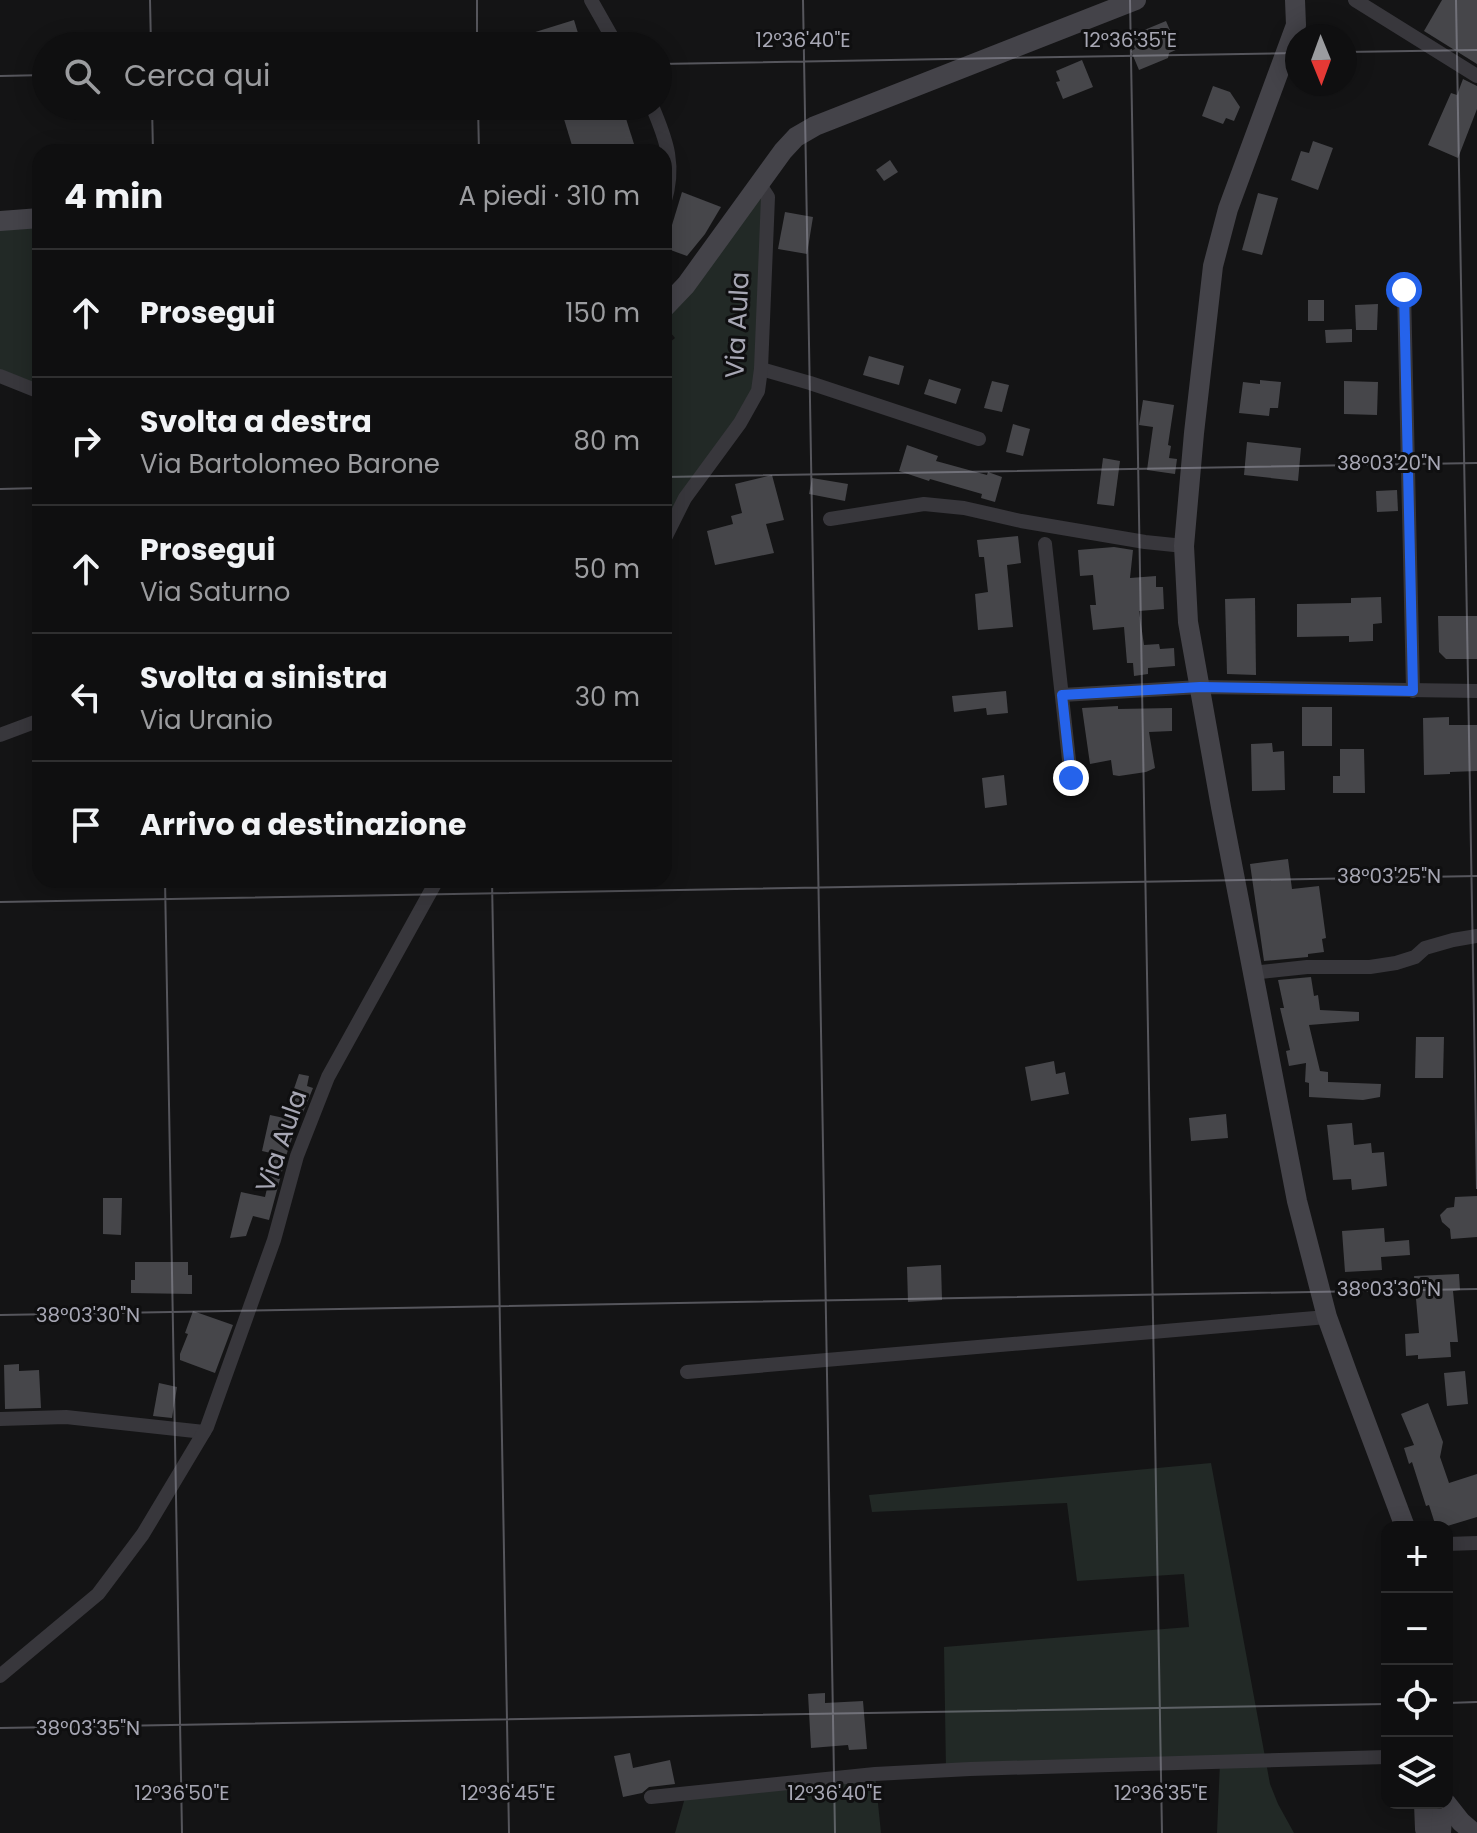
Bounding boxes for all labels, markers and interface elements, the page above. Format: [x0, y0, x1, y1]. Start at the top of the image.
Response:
north arrow [1285, 24, 1357, 96]
text: 12°36'40"E [756, 26, 851, 54]
text: 12°36'35"E [1083, 26, 1177, 54]
search box [32, 32, 672, 120]
icon: search [60, 54, 104, 98]
text: Cerca qui [124, 54, 270, 97]
text: 4 min [64, 172, 163, 220]
text: A piedi · 310 m [458, 178, 640, 214]
street label: Via Aula [716, 271, 758, 379]
route start [1386, 272, 1422, 308]
icon: ahead [64, 291, 108, 335]
text: Prosegui [140, 291, 275, 334]
text: 150 m [565, 295, 640, 331]
text: Svolta a destra [140, 400, 372, 443]
icon: right [64, 419, 108, 463]
text: 80 m [574, 423, 640, 459]
text: Via Bartolomeo Barone [140, 446, 440, 482]
text: 38°03'20"N [1337, 449, 1441, 477]
text: Prosegui [140, 528, 275, 571]
icon: ahead [64, 547, 108, 591]
text: 50 m [574, 551, 640, 587]
text: Via Saturno [140, 574, 290, 610]
text: Svolta a sinistra [140, 656, 388, 699]
icon: left [64, 675, 108, 719]
text: 30 m [575, 679, 640, 715]
text: Via Uranio [140, 702, 273, 738]
route end [1053, 760, 1089, 796]
icon: arrive [64, 803, 108, 847]
text: Arrivo a destinazione [140, 803, 466, 846]
text: 38°03'25"N [1337, 862, 1441, 890]
street label: Via Aula [247, 1085, 315, 1197]
text: 38°03'30"N [1337, 1275, 1441, 1303]
text: 38°03'30"N [36, 1301, 140, 1329]
map controls [1381, 1521, 1453, 1809]
button: + [1381, 1521, 1453, 1593]
button: − [1381, 1593, 1453, 1665]
button: locate [1381, 1665, 1453, 1737]
text: 38°03'35"N [36, 1714, 140, 1742]
button: layers [1381, 1737, 1453, 1809]
text: 12°36'50"E [135, 1779, 229, 1807]
text: 12°36'45"E [461, 1779, 556, 1807]
text: 12°36'40"E [788, 1779, 883, 1807]
text: 12°36'35"E [1114, 1779, 1208, 1807]

